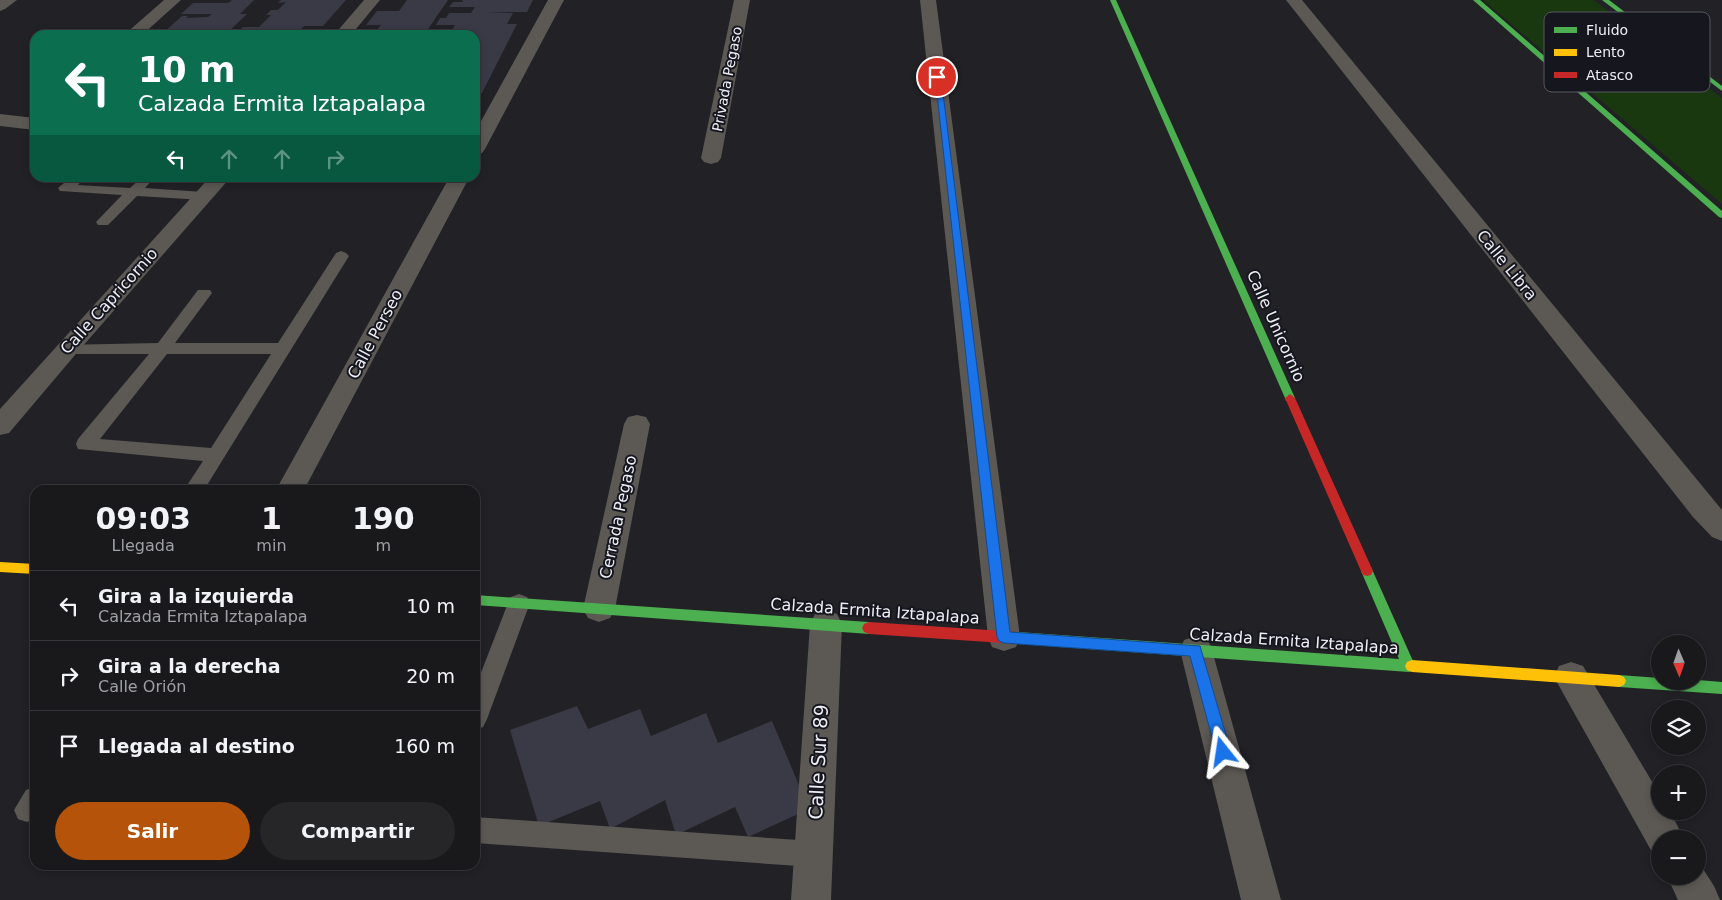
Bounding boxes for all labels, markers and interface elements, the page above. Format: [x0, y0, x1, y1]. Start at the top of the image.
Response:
legend [1544, 12, 1710, 92]
text: Fluido [1586, 22, 1628, 38]
street label: Privada Pegaso [709, 25, 745, 133]
text: Lento [1586, 44, 1625, 60]
icon: left [55, 50, 120, 115]
text: 10 m [138, 50, 235, 90]
pin [916, 56, 958, 98]
icon: arrive [923, 63, 951, 91]
text: Atasco [1586, 67, 1633, 83]
text: Calzada Ermita Iztapalapa [138, 91, 426, 116]
icon: left [162, 145, 190, 173]
icon: ahead [215, 145, 243, 173]
icon: ahead [268, 145, 296, 173]
icon: right [321, 145, 349, 173]
street label: Calle Libra [1473, 226, 1541, 304]
street label: Calle Capricornio [56, 244, 162, 358]
street label: Calle Unicornio [1243, 267, 1309, 385]
street label: Calle Perseo [344, 286, 406, 382]
street label: Cerrada Pegaso [596, 454, 640, 580]
text: 09:03 [95, 501, 191, 536]
text: 1 [261, 501, 282, 536]
text: 190 [352, 501, 415, 536]
text: Llegada [112, 536, 175, 555]
text: min [256, 536, 287, 555]
text: m [375, 536, 391, 555]
text: Gira a la izquierda [98, 585, 294, 607]
icon: left [55, 592, 83, 620]
street label: Calzada Ermita Iztapalapa [770, 594, 980, 628]
text: 10 m [406, 595, 455, 617]
text: Calzada Ermita Iztapalapa [98, 607, 308, 626]
street label: Calzada Ermita Iztapalapa [1189, 624, 1399, 658]
north arrow [1651, 635, 1706, 690]
map controls [1651, 635, 1706, 885]
text: Gira a la derecha [98, 655, 281, 677]
icon: right [55, 662, 83, 690]
text: 20 m [406, 665, 455, 687]
text: Calle Orión [98, 677, 186, 696]
button: layers [1651, 700, 1706, 755]
street label: Calle Sur 89 [804, 704, 832, 820]
position arrow [1196, 725, 1248, 777]
icon: arrive [55, 732, 83, 760]
text: Llegada al destino [98, 735, 295, 757]
text: 160 m [394, 735, 455, 757]
button: + [1651, 765, 1706, 820]
button: Salir [55, 802, 250, 860]
button: Compartir [260, 802, 455, 860]
button: − [1651, 830, 1706, 885]

